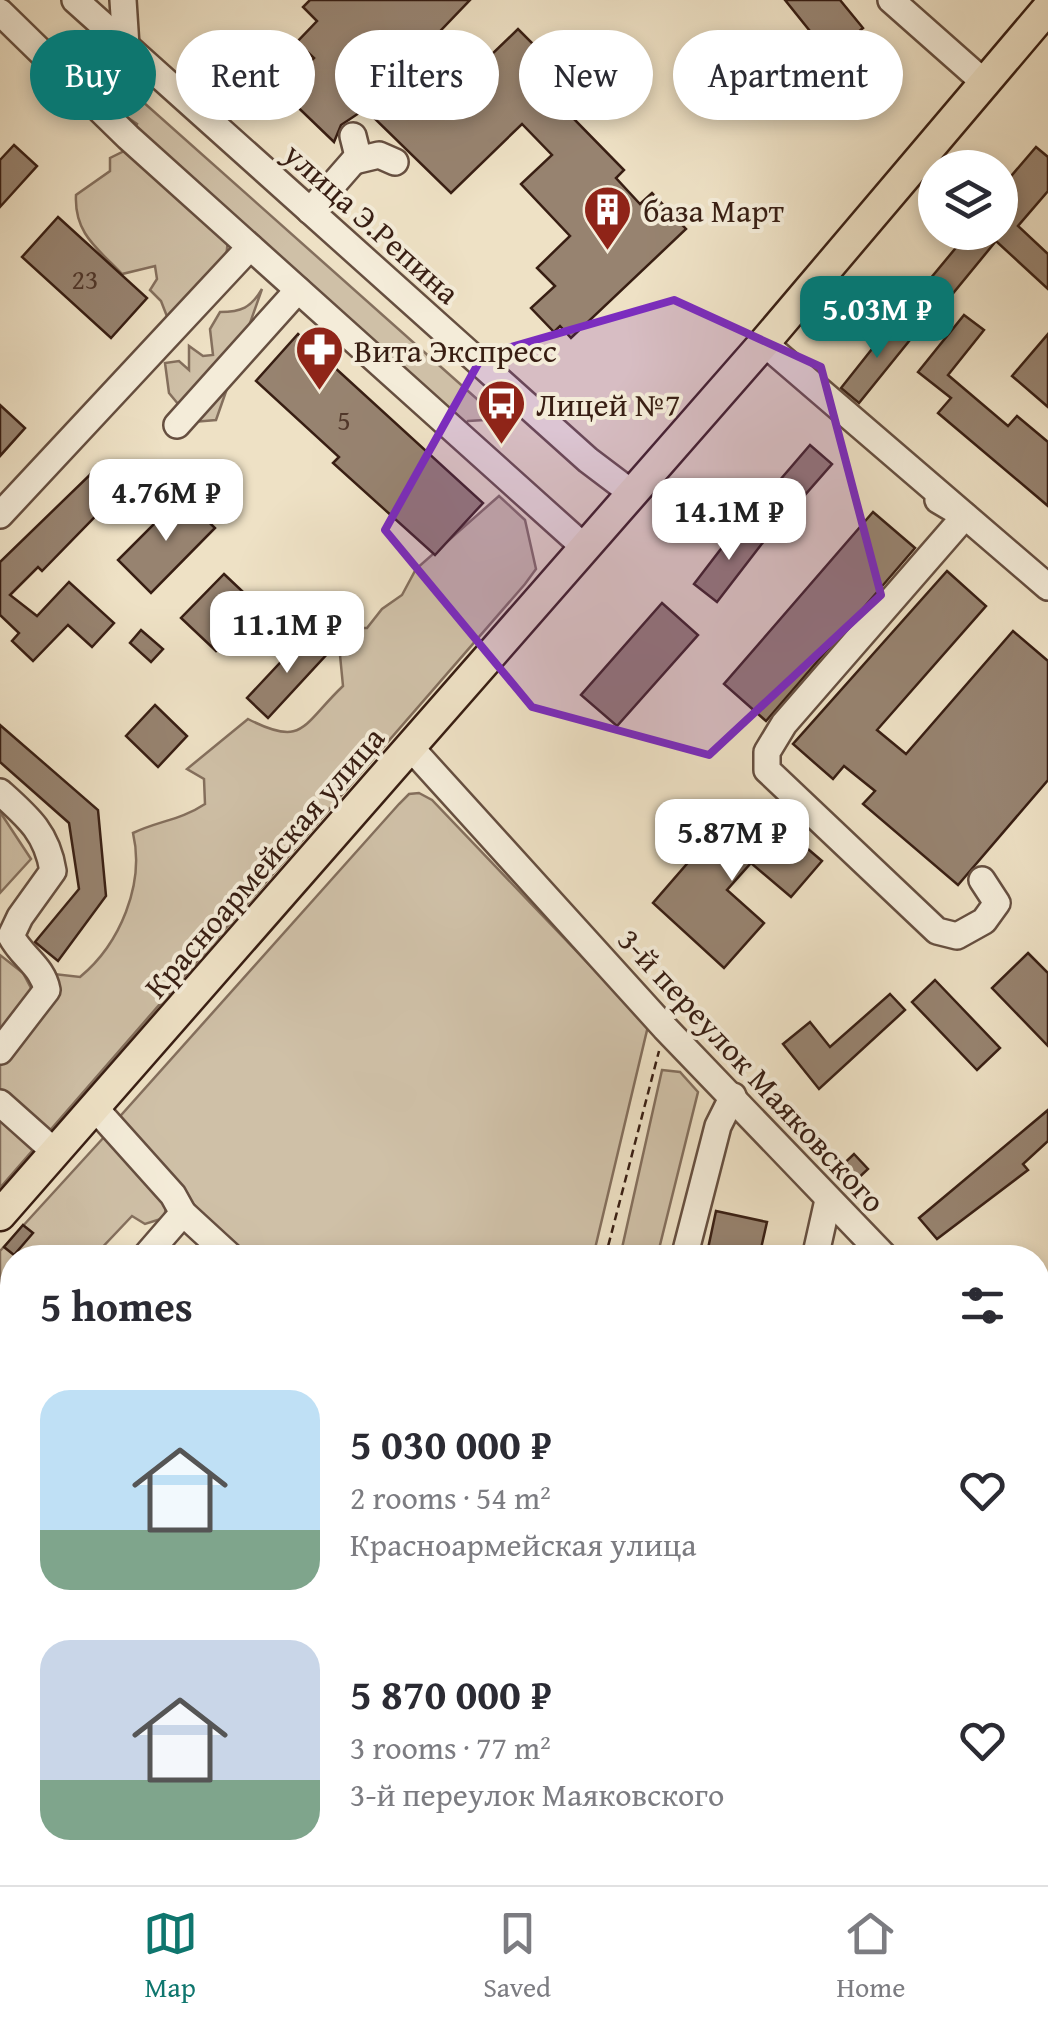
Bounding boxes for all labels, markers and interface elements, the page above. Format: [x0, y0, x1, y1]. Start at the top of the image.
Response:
chip: Buy [30, 30, 156, 120]
chip: Rent [176, 30, 315, 120]
chip: Filters [335, 30, 499, 120]
chip: New [519, 30, 653, 120]
chip: Apartment [673, 30, 903, 120]
street label: улица Э.Репина [273, 130, 471, 315]
map controls [918, 150, 1018, 250]
button: layers [918, 150, 1018, 250]
building icon: база Март [582, 184, 634, 252]
place label: база Март [643, 187, 784, 234]
house number: 23 [72, 258, 98, 299]
pin: 5.03M ₽ [785, 276, 969, 361]
text: 5.03M ₽ [822, 285, 932, 332]
pharmacy icon: Вита Экспресс [293, 324, 345, 392]
place label: Вита Экспресс [354, 327, 557, 374]
bus stop icon: Лицей №7 [475, 378, 527, 446]
place label: Лицей №7 [536, 381, 680, 428]
house number: 5 [337, 399, 351, 440]
pin: 4.76M ₽ [74, 459, 258, 544]
text: 4.76M ₽ [111, 468, 221, 515]
pin: 14.1M ₽ [637, 478, 821, 563]
text: 14.1M ₽ [674, 487, 784, 534]
pin: 11.1M ₽ [195, 591, 379, 676]
text: 11.1M ₽ [232, 600, 342, 647]
street label: Красноармейская улица [133, 715, 396, 1008]
pin: 5.87M ₽ [640, 799, 824, 884]
text: 5.87M ₽ [677, 808, 787, 855]
street label: 3-й переулок Маяковского [607, 917, 897, 1223]
text: 5 homes [40, 1275, 193, 1336]
icon: filters [955, 1278, 1010, 1333]
text: 5 030 000 ₽ [350, 1413, 552, 1474]
icon: home [120, 1430, 240, 1550]
icon: heart [955, 1463, 1010, 1518]
text: 2 rooms · 54 m² [350, 1474, 551, 1521]
text: Красноармейская улица [350, 1521, 696, 1568]
text: 5 870 000 ₽ [350, 1663, 552, 1724]
icon: home [120, 1680, 240, 1800]
icon: heart [955, 1713, 1010, 1768]
text: 3 rooms · 77 m² [350, 1724, 551, 1771]
text: 3-й переулок Маяковского [350, 1771, 724, 1818]
tab: Map [143, 1906, 198, 2007]
tab: Saved [483, 1906, 551, 2007]
tab: Home [836, 1906, 905, 2007]

